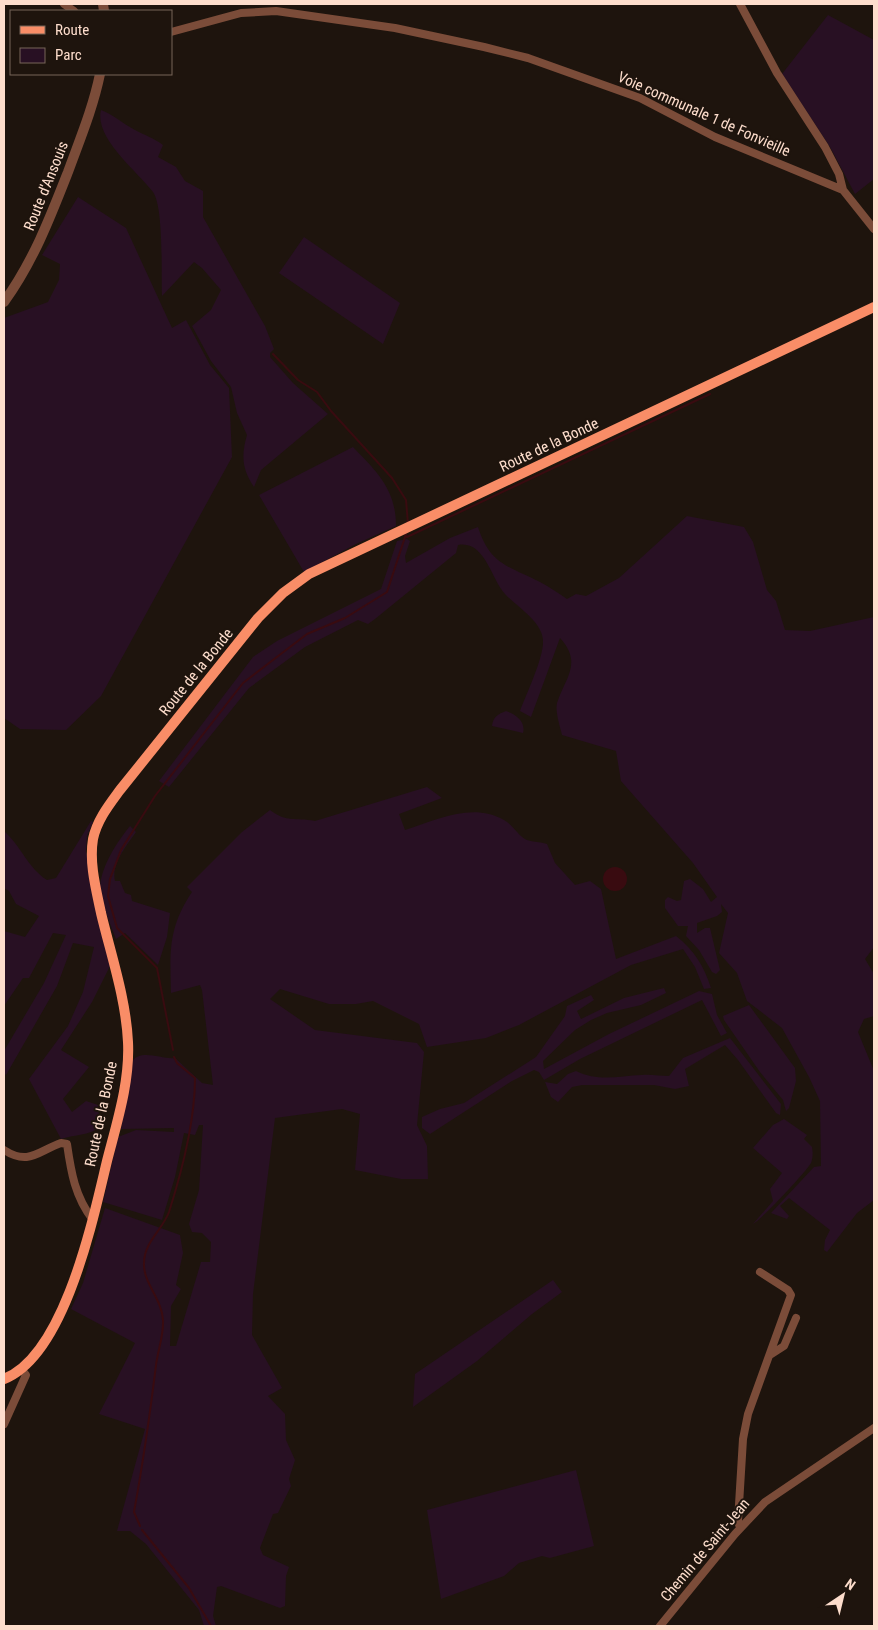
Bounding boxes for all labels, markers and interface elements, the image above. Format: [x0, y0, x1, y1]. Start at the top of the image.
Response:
legend [10, 10, 172, 75]
text: Route [55, 21, 89, 39]
text: Parc [55, 46, 82, 64]
street label: Voie communale 1 de Fonvieille [615, 68, 793, 160]
street label: Route d'Ansouis [20, 139, 72, 233]
street label: Route de la Bonde [497, 414, 601, 476]
street label: Route de la Bonde [155, 625, 237, 719]
street label: Route de la Bonde [81, 1060, 121, 1168]
street label: Chemin de Saint-Jean [657, 1495, 753, 1605]
north arrow [818, 1570, 868, 1620]
text: N [842, 1575, 859, 1593]

